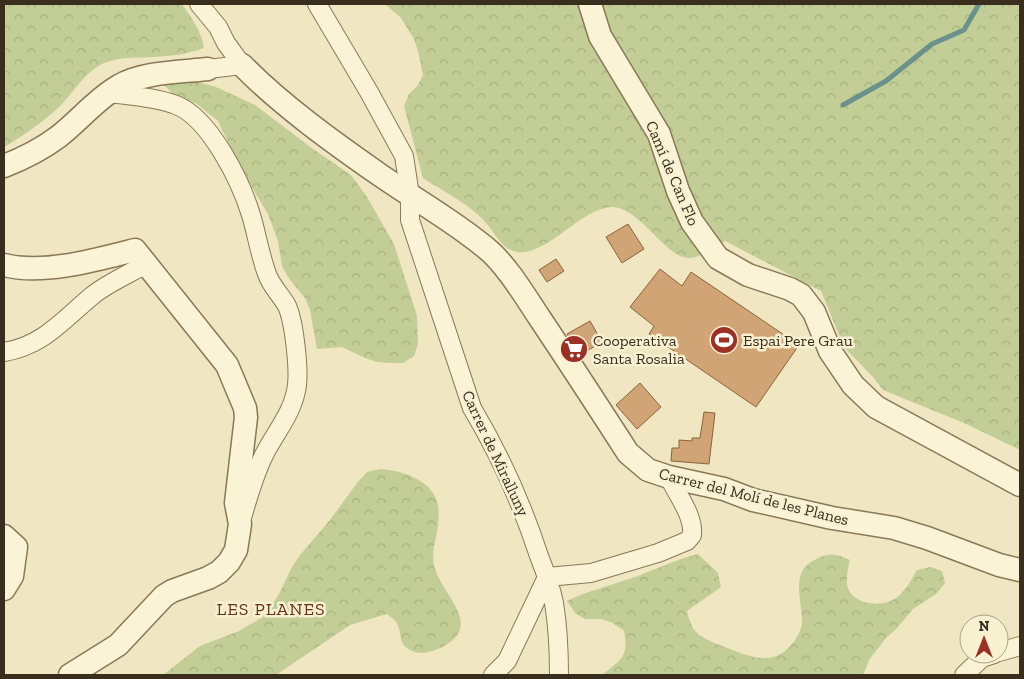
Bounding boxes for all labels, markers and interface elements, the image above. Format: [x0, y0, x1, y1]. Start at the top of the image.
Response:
street label: Camí de Can Flo [642, 118, 703, 229]
sports icon: Espai Pere Grau [709, 325, 739, 355]
place label: Cooperativa Santa Rosalia [593, 331, 685, 368]
place label: Espai Pere Grau [743, 331, 853, 350]
supermarket icon: Cooperativa Santa Rosalia [559, 334, 589, 364]
street label: Carrer de Miralluny [458, 387, 533, 520]
street label: Carrer del Molí de les Planes [657, 464, 851, 529]
district label: LES PLANES [216, 598, 326, 620]
north arrow [959, 614, 1009, 664]
text: N [979, 618, 990, 635]

